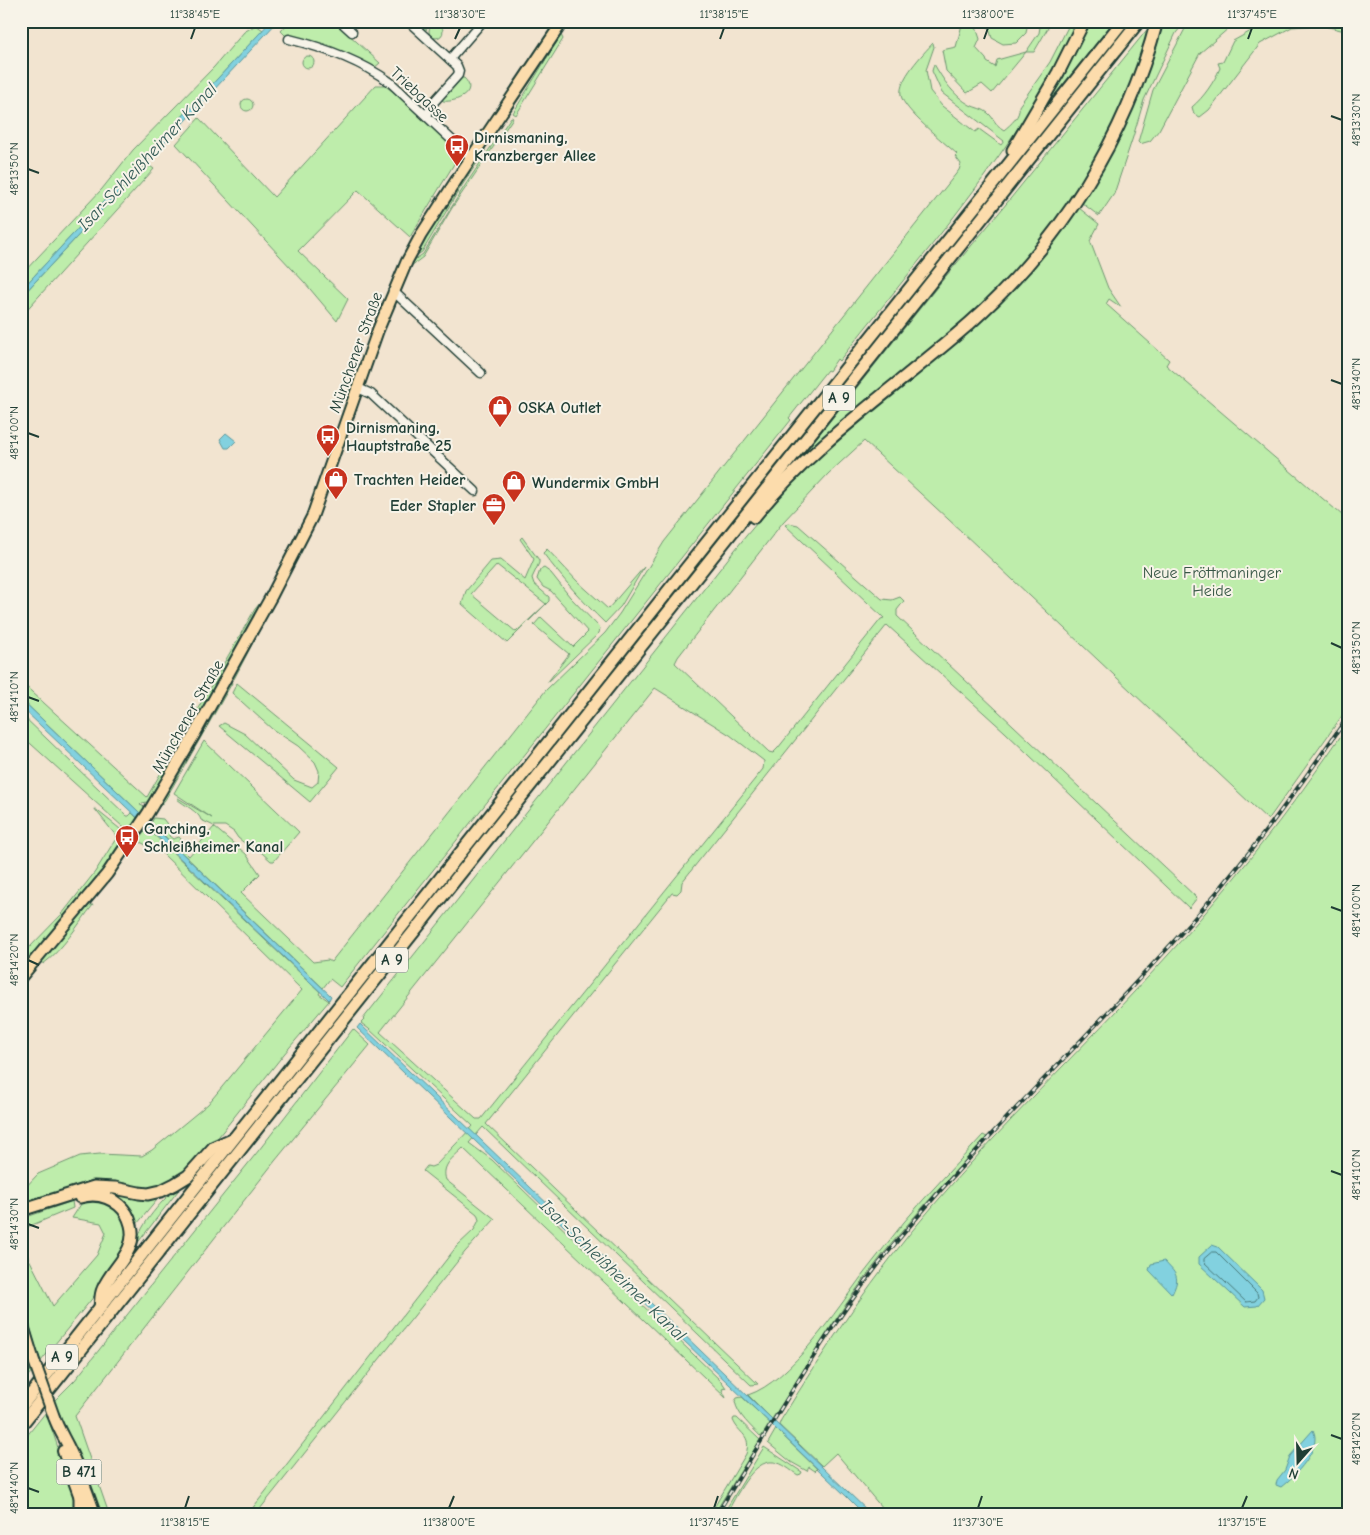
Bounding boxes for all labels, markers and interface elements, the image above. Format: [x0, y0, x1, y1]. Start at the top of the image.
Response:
text: 11°38'45"E [170, 7, 220, 21]
text: 11°38'30"E [435, 7, 486, 21]
text: 11°38'15"E [700, 7, 748, 21]
text: 11°38'00"E [962, 7, 1014, 21]
text: 11°37'45"E [1227, 7, 1277, 21]
street label: Triebgasse [387, 63, 452, 126]
water label: Isar-Schleißheimer Kanal [73, 78, 222, 236]
text: 48°13'30"N [1349, 94, 1363, 146]
place label: Dirnismaning, Kranzberger Allee [474, 129, 596, 165]
bus stop icon: Dirnismaning, Kranzberger Allee [444, 133, 470, 167]
text: 48°13'50"N [7, 142, 21, 196]
street label: Münchener Straße [326, 289, 386, 415]
text: 48°13'40"N [1349, 358, 1363, 410]
road number: A 9 [823, 386, 855, 410]
shop icon: OSKA Outlet [487, 394, 513, 428]
place label: OSKA Outlet [518, 399, 602, 417]
text: 48°14'00"N [7, 406, 21, 460]
place label: Dirnismaning, Hauptstraße 25 [346, 419, 452, 455]
bus stop icon: Dirnismaning, Hauptstraße 25 [315, 423, 341, 457]
shop icon: Trachten Heider [323, 466, 349, 500]
shop icon: Wundermix GmbH [501, 469, 527, 503]
place label: Trachten Heider [354, 471, 466, 489]
place label: Wundermix GmbH [532, 474, 659, 492]
office icon: Eder Stapler [481, 492, 507, 526]
place label: Eder Stapler [390, 497, 477, 515]
park label: Neue Fröttmaninger Heide [1143, 564, 1282, 600]
text: 48°13'50"N [1349, 621, 1363, 675]
street label: Münchener Straße [148, 657, 228, 776]
text: 48°14'10"N [7, 671, 21, 723]
place label: Garching, Schleißheimer Kanal [144, 820, 283, 856]
bus stop icon: Garching, Schleißheimer Kanal [114, 824, 140, 858]
text: 48°14'00"N [1349, 884, 1363, 938]
text: 48°14'20"N [7, 934, 21, 986]
road number: A 9 [376, 948, 408, 972]
text: 48°14'10"N [1349, 1149, 1363, 1201]
water label: Isar-Schleißheimer Kanal [535, 1194, 691, 1346]
text: 48°14'30"N [7, 1198, 21, 1250]
road number: A 9 [46, 1344, 78, 1370]
text: 48°14'20"N [1349, 1413, 1363, 1465]
north arrow [1272, 1438, 1322, 1488]
road number: B 471 [56, 1460, 102, 1484]
text: 48°14'40"N [7, 1462, 21, 1514]
text: N [1287, 1464, 1301, 1483]
text: 11°38'15"E [161, 1515, 209, 1529]
text: 11°38'00"E [423, 1515, 475, 1529]
text: 11°37'45"E [689, 1515, 739, 1529]
text: 11°37'30"E [953, 1515, 1003, 1529]
text: 11°37'15"E [1218, 1515, 1266, 1529]

